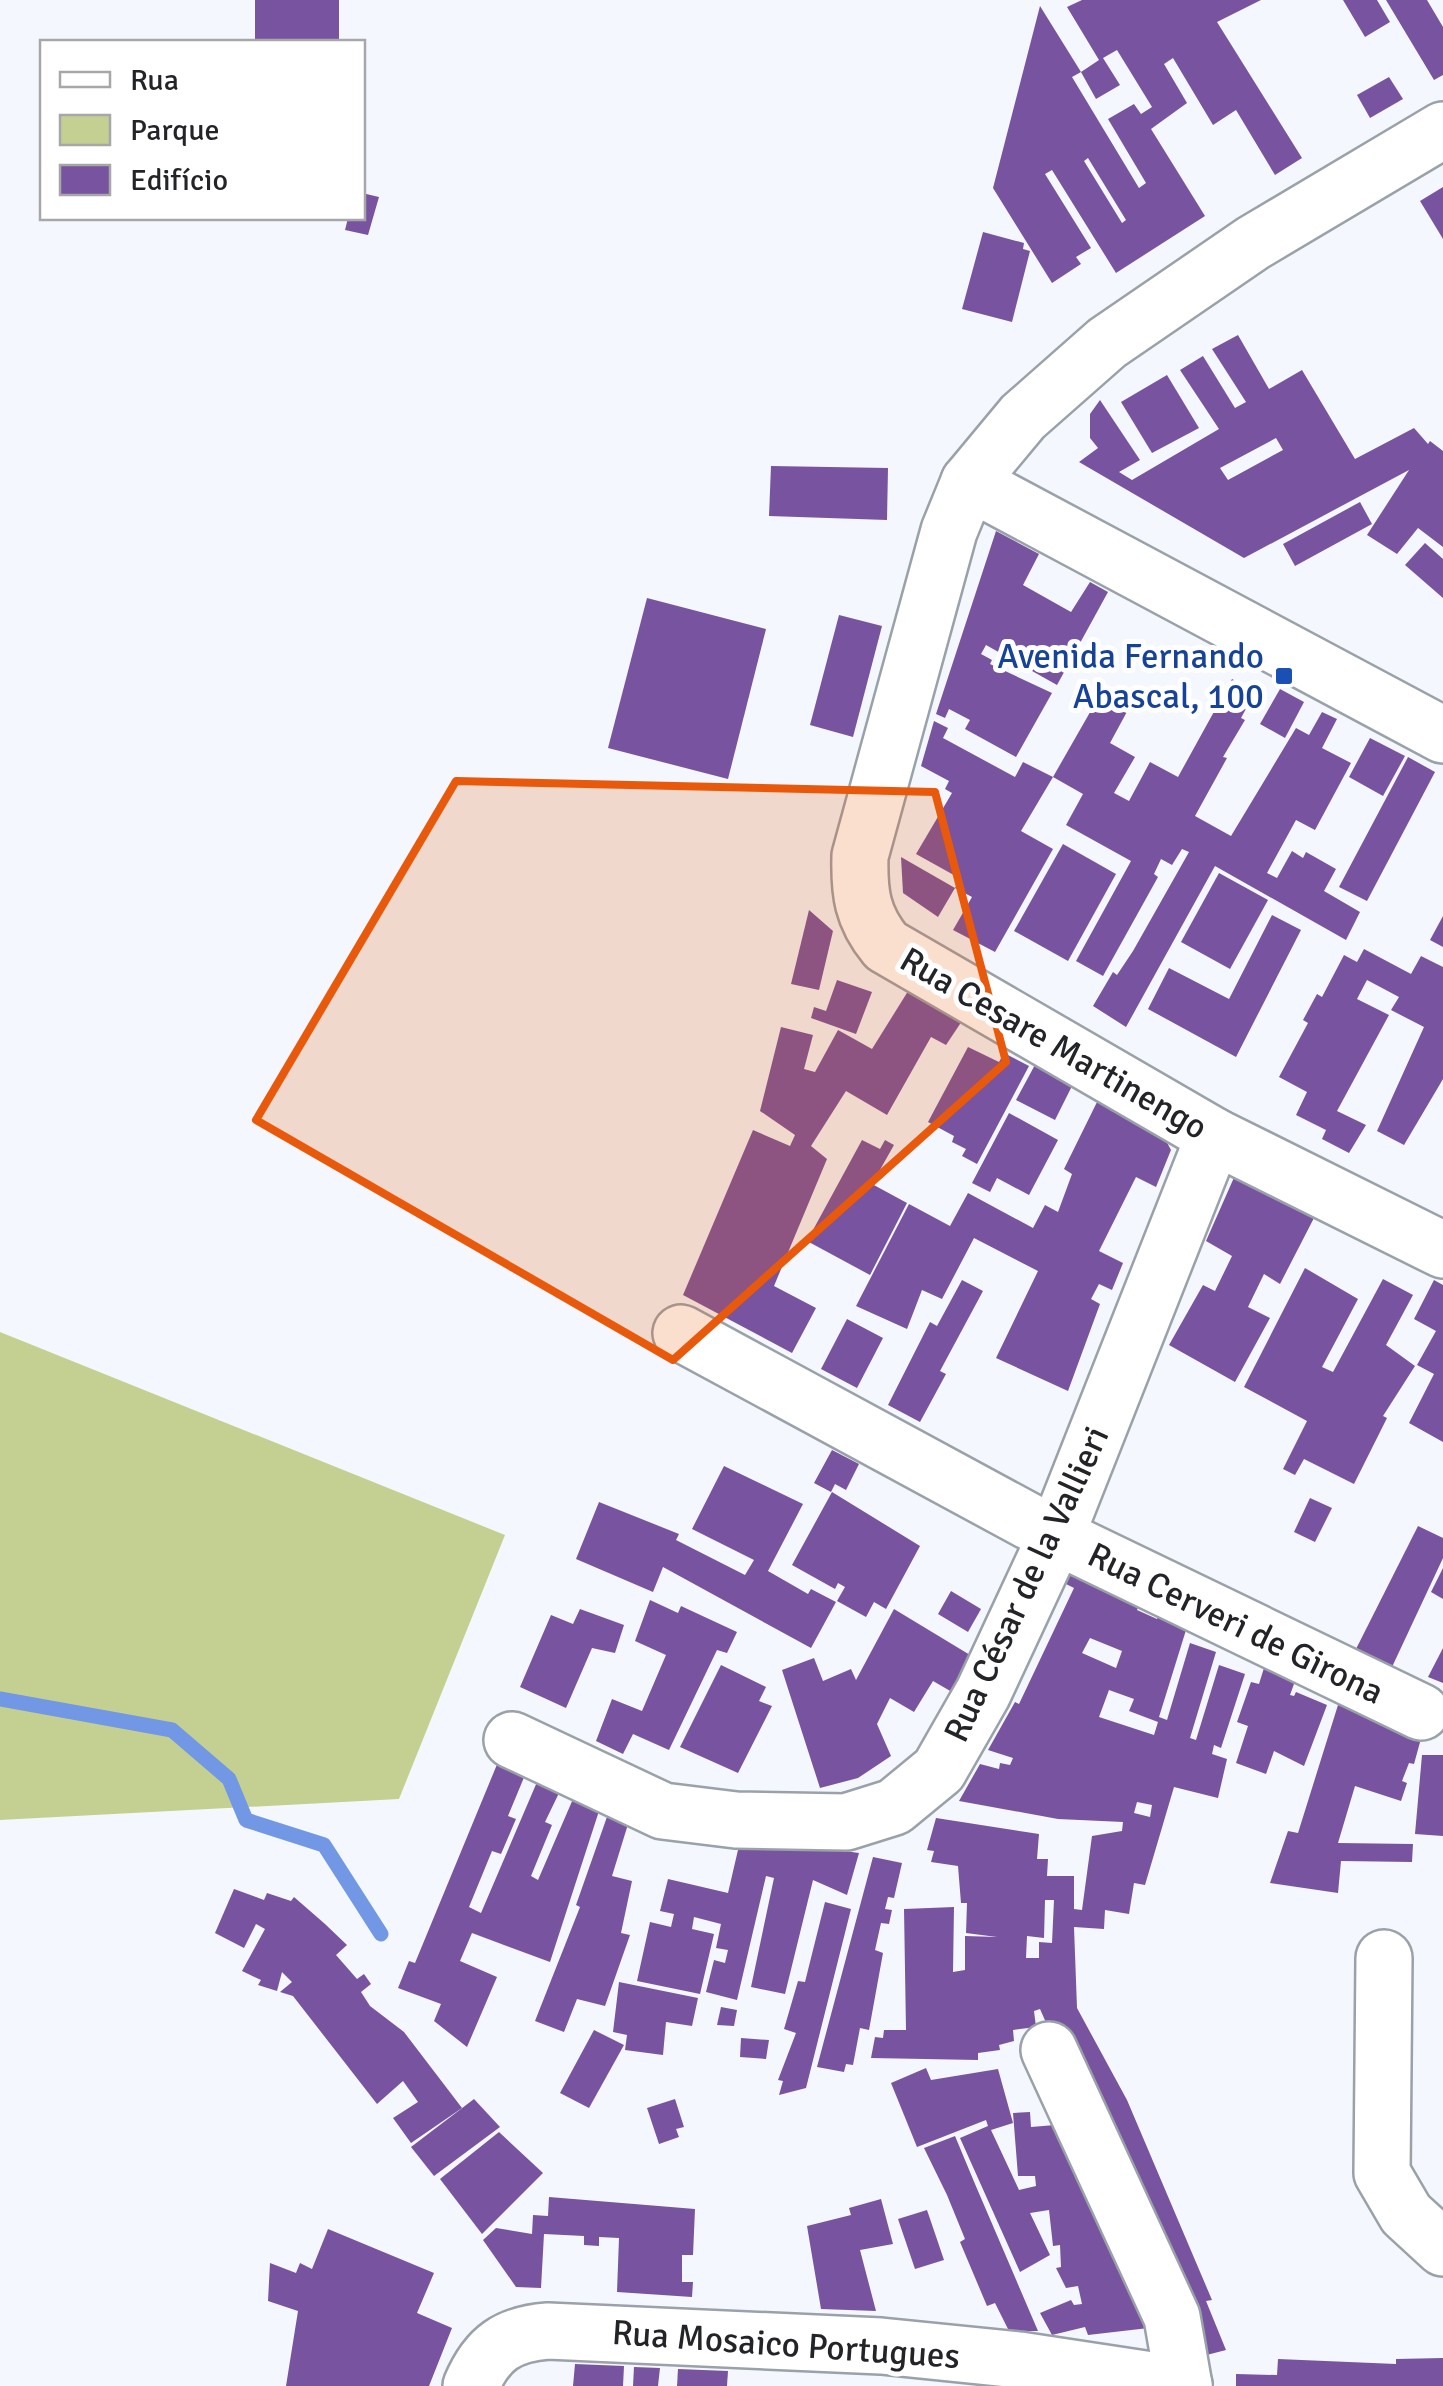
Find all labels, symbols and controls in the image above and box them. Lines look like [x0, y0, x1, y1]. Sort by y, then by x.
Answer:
legend [40, 40, 365, 220]
text: Rua [130, 62, 179, 99]
text: Parque [130, 112, 220, 149]
text: Edifício [130, 162, 228, 199]
place label: Avenida Fernando Abascal, 100 [997, 635, 1264, 718]
marker: Avenida Fernando Abascal, 100 [1273, 665, 1295, 687]
street label: Rua Cesare Martinengo [892, 938, 1215, 1149]
street label: Rua César de la Vallieri [935, 1420, 1118, 1749]
street label: Rua Cerveri de Girona [1081, 1533, 1391, 1714]
street label: Rua Mosaico Portugues [611, 2311, 961, 2378]

